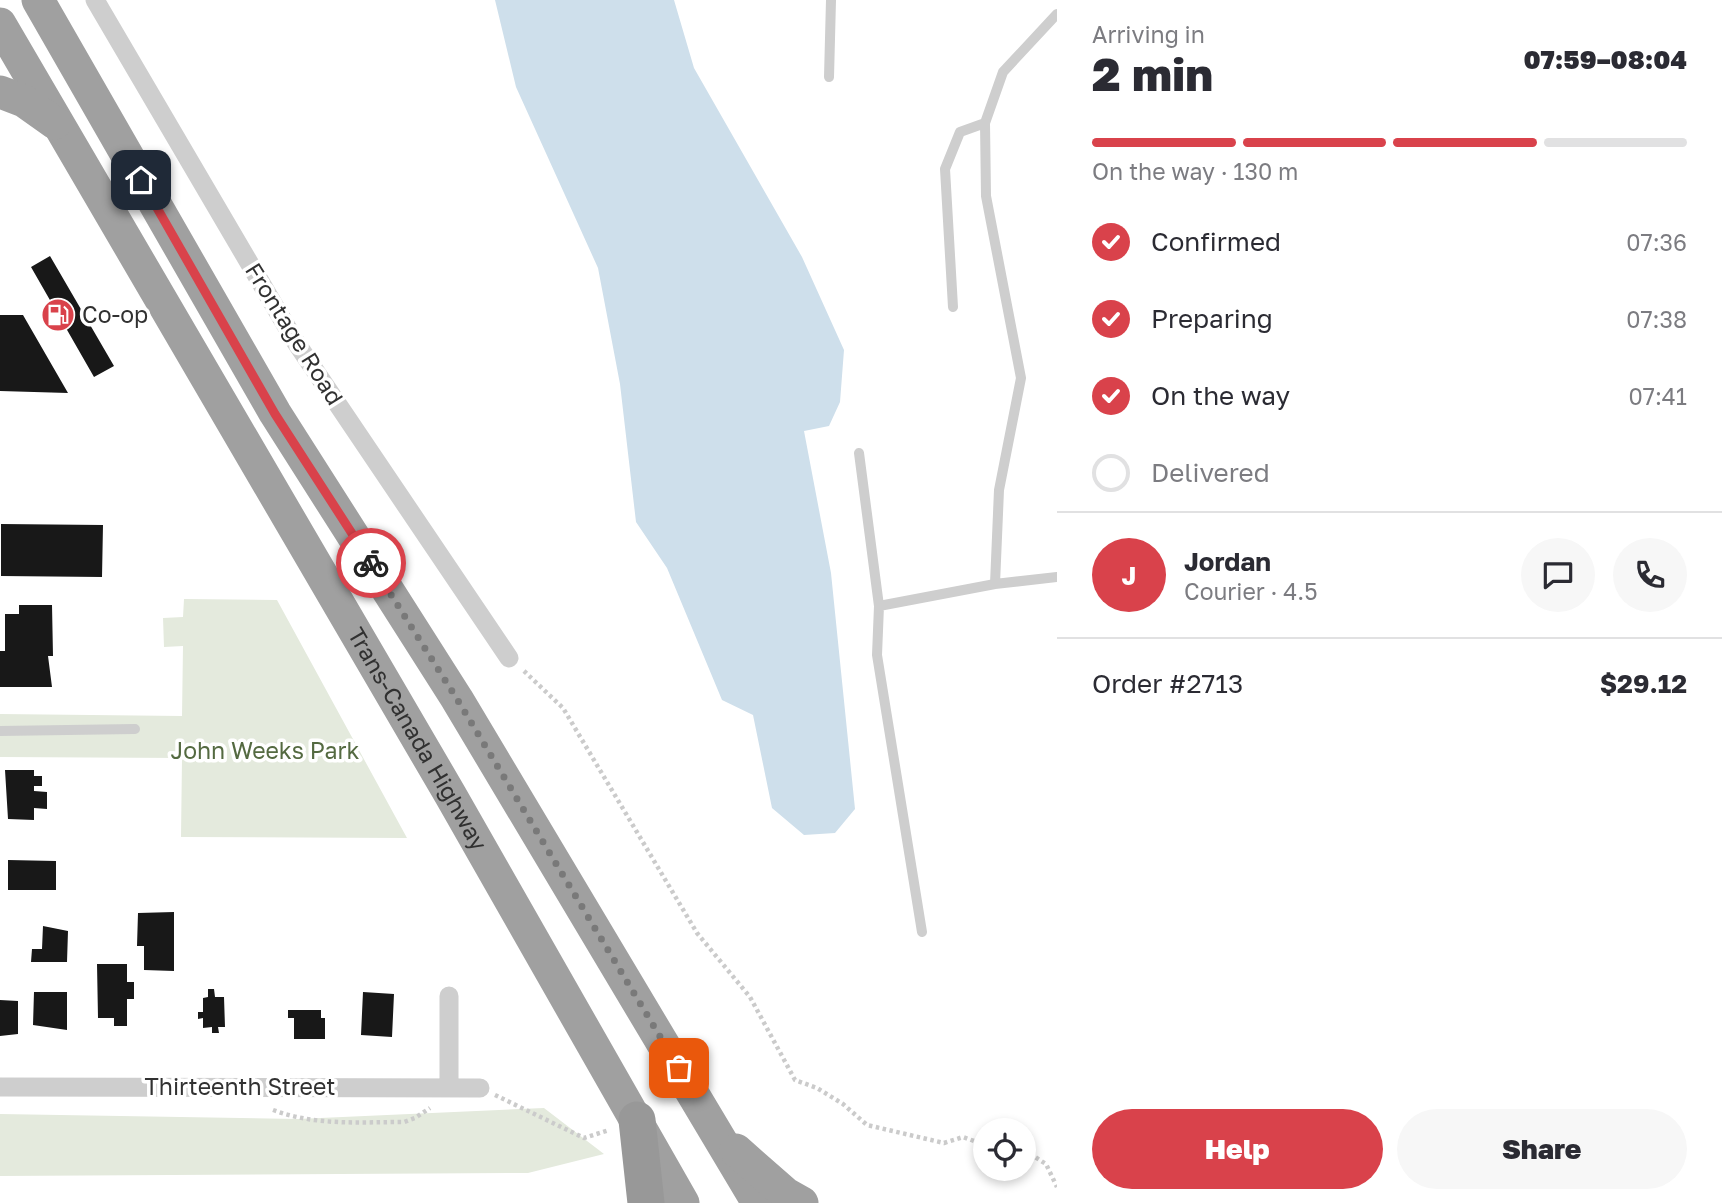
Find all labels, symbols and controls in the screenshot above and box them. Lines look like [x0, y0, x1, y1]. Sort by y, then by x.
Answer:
text: Arriving in [1092, 20, 1205, 48]
text: 07:59–08:04 [1523, 44, 1687, 75]
text: 2 min [1092, 46, 1213, 101]
pin [111, 150, 171, 210]
text: On the way · 130 m [1092, 157, 1298, 185]
icon: home [122, 161, 160, 199]
icon: check [1092, 223, 1130, 261]
text: Confirmed [1151, 226, 1281, 257]
text: 07:36 [1626, 228, 1687, 256]
street label: Frontage Road [240, 257, 350, 410]
fuel station icon: Co-op [39, 296, 77, 334]
place label: Co-op [82, 300, 148, 328]
icon: check [1092, 300, 1130, 338]
text: Preparing [1151, 303, 1273, 334]
text: 07:38 [1626, 305, 1687, 333]
icon: check [1092, 377, 1130, 415]
text: On the way [1151, 380, 1290, 411]
text: 07:41 [1628, 382, 1687, 410]
text: Delivered [1151, 457, 1270, 488]
courier [336, 528, 406, 598]
button: chat [1521, 538, 1595, 612]
button: phone [1613, 538, 1687, 612]
icon: bike [352, 544, 390, 582]
text: Jordan [1184, 546, 1271, 577]
text: J [1122, 560, 1136, 591]
text: Courier · 4.5 [1184, 577, 1317, 605]
street label: Trans-Canada Highway [343, 622, 494, 855]
text: Order #2713 [1092, 668, 1243, 699]
text: $29.12 [1600, 668, 1687, 699]
park label: John Weeks Park [170, 736, 360, 764]
pin [649, 1038, 709, 1098]
icon: bag [660, 1049, 698, 1087]
street label: Thirteenth Street [145, 1072, 335, 1100]
button: Help [1092, 1109, 1383, 1189]
button: Share [1397, 1109, 1687, 1189]
map controls [973, 1118, 1036, 1181]
button: locate [973, 1118, 1036, 1181]

